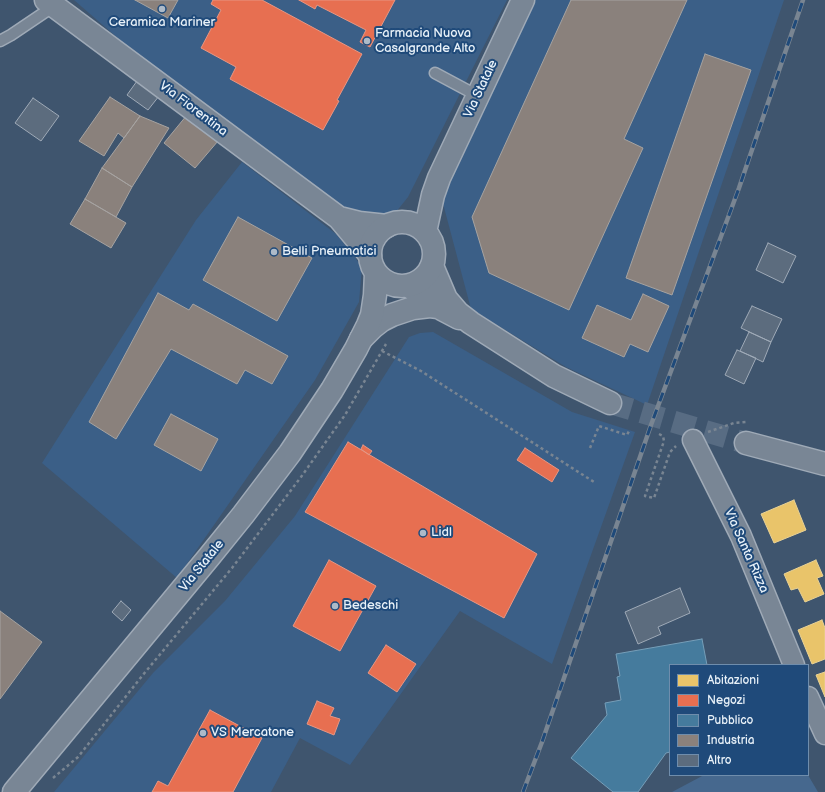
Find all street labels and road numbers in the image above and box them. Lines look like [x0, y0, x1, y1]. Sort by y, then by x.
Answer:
street label: Via Statale [461, 57, 501, 121]
street label: Via Fiorentina [156, 78, 230, 140]
street label: Via Santa Rizza [720, 506, 772, 596]
street label: Via Statale [176, 537, 228, 595]

